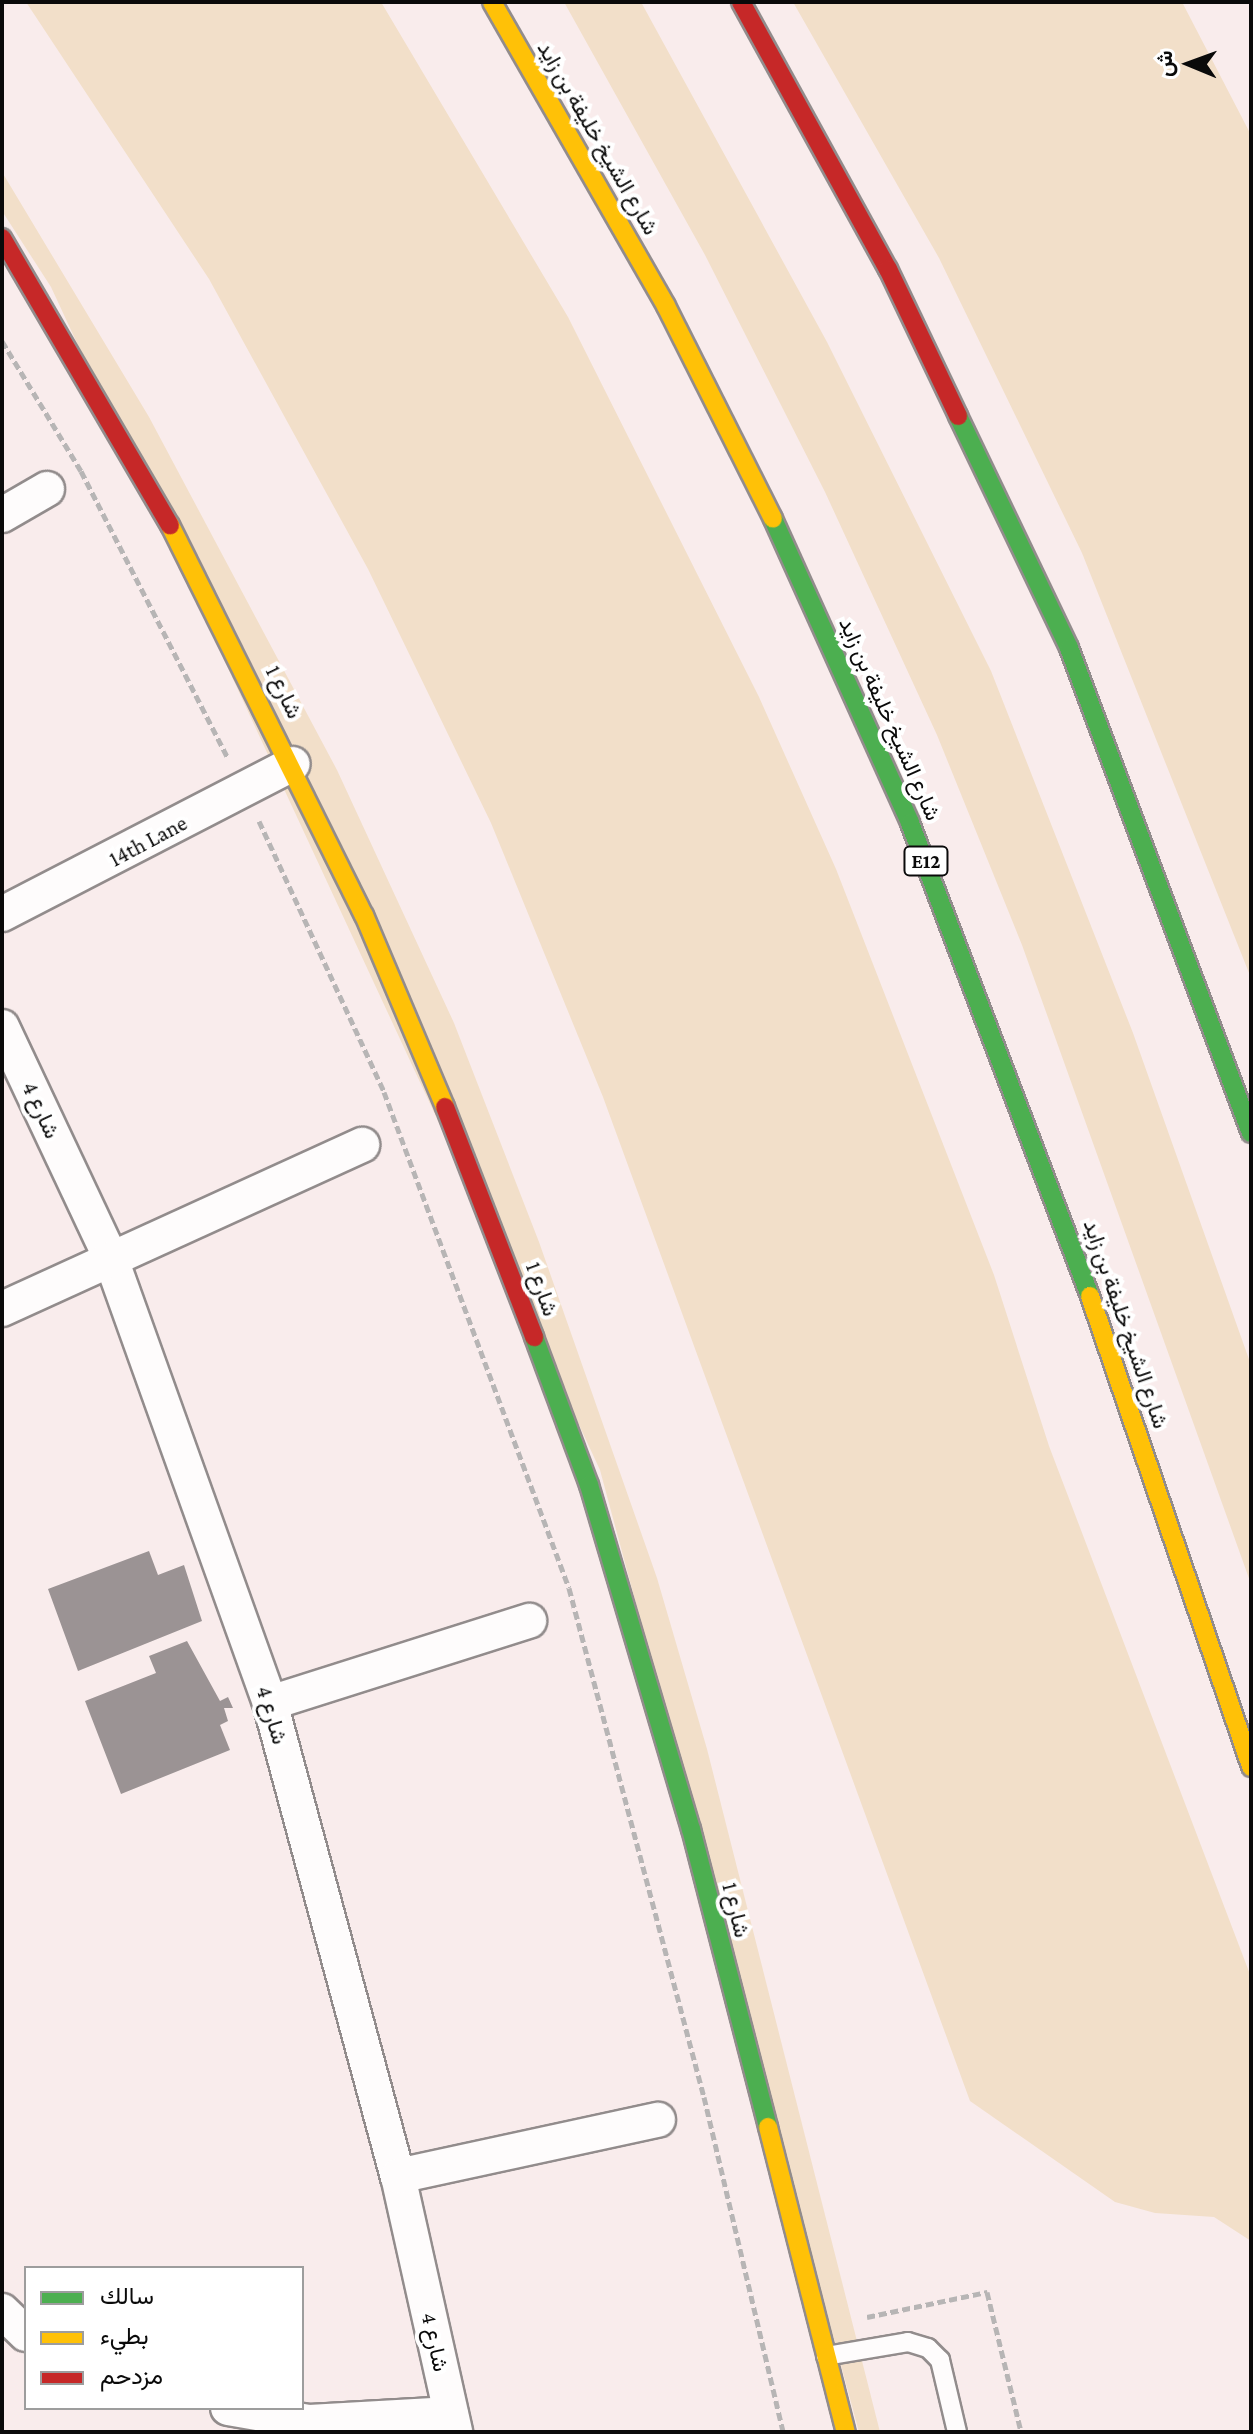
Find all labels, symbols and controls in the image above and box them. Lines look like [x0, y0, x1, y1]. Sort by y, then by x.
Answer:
north arrow [1149, 24, 1229, 104]
street label: شارع الشيخ خليفة بن زايد [532, 36, 664, 240]
text: ش [1152, 50, 1177, 77]
street label: شارع الشيخ خليفة بن زايد [833, 614, 947, 824]
street label: شارع 1 [260, 661, 308, 723]
street label: 14th Lane [105, 810, 191, 872]
road number: E12 [902, 845, 950, 877]
street label: شارع 4 [16, 1077, 66, 1143]
street label: شارع الشيخ خليفة بن زايد [1078, 1216, 1174, 1432]
street label: شارع 1 [520, 1258, 564, 1320]
street label: شارع 4 [251, 1683, 293, 1747]
street label: شارع 1 [716, 1880, 756, 1940]
legend [24, 2266, 304, 2410]
text: سالك [100, 2282, 154, 2309]
street label: شارع 4 [416, 2310, 454, 2374]
text: بطيء [100, 2322, 149, 2349]
text: مزدحم [100, 2362, 163, 2389]

